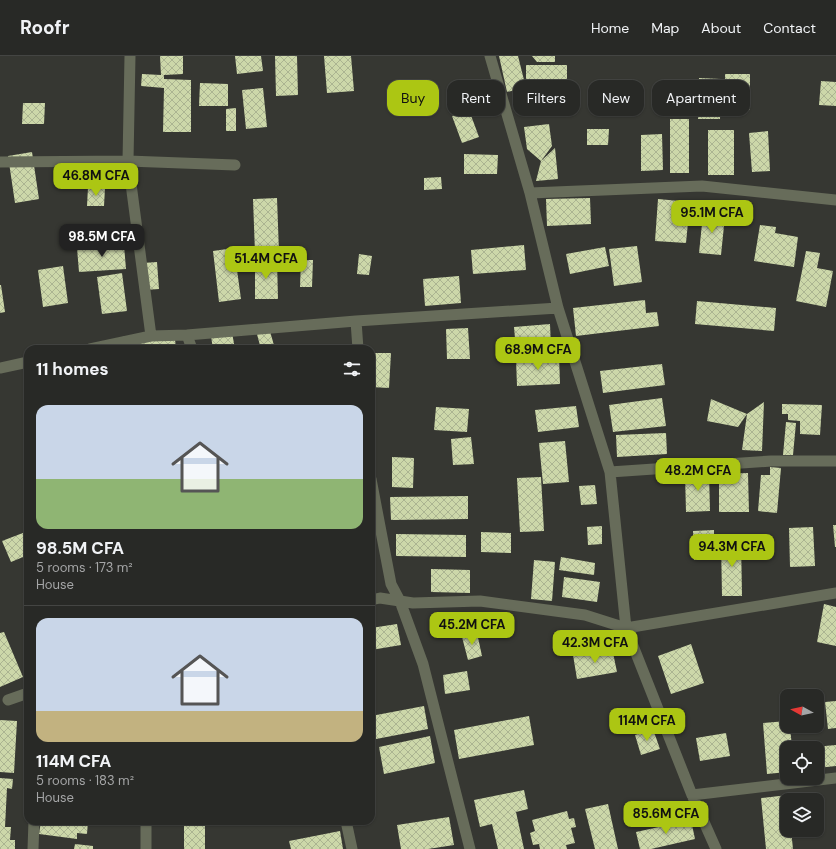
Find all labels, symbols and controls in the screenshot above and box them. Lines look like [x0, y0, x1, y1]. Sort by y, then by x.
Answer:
text: Roofr [20, 15, 69, 40]
text: Home [591, 19, 629, 37]
text: Map [651, 19, 679, 37]
text: About [701, 19, 741, 37]
text: Contact [763, 19, 816, 37]
chip: Buy [387, 80, 439, 116]
chip: Rent [447, 80, 505, 116]
chip: Filters [513, 80, 580, 116]
chip: New [588, 80, 644, 116]
chip: Apartment [652, 80, 750, 116]
pin: 46.8M CFA [50, 163, 142, 197]
text: 46.8M CFA [62, 167, 130, 184]
pin: 95.1M CFA [666, 200, 758, 234]
text: 95.1M CFA [680, 204, 744, 221]
pin: 98.5M CFA [56, 224, 148, 258]
text: 98.5M CFA [68, 228, 136, 245]
pin: 51.4M CFA [220, 246, 312, 280]
text: 51.4M CFA [234, 250, 298, 267]
pin: 68.9M CFA [492, 337, 584, 371]
text: 68.9M CFA [504, 341, 572, 358]
text: 11 homes [36, 358, 109, 380]
icon: filters [341, 358, 363, 380]
icon: home [164, 431, 236, 503]
pin: 48.2M CFA [652, 458, 744, 492]
text: 48.2M CFA [664, 462, 732, 479]
pin: 94.3M CFA [686, 534, 778, 568]
text: 98.5M CFA [36, 537, 124, 559]
text: 94.3M CFA [698, 538, 766, 555]
text: 5 rooms · 173 m² [36, 559, 133, 576]
text: House [36, 576, 74, 593]
pin: 45.2M CFA [426, 612, 518, 646]
text: 45.2M CFA [439, 616, 505, 633]
pin: 42.3M CFA [549, 630, 641, 664]
text: 42.3M CFA [562, 634, 628, 651]
icon: home [164, 644, 236, 716]
north arrow [780, 689, 824, 733]
map controls [780, 689, 824, 837]
pin: 114M CFA [606, 708, 688, 742]
text: 114M CFA [618, 712, 676, 729]
button: locate [780, 741, 824, 785]
text: 114M CFA [36, 750, 111, 772]
text: 5 rooms · 183 m² [36, 772, 134, 789]
text: House [36, 789, 74, 806]
button: layers [780, 793, 824, 837]
pin: 85.6M CFA [620, 801, 712, 835]
text: 85.6M CFA [632, 805, 700, 822]

